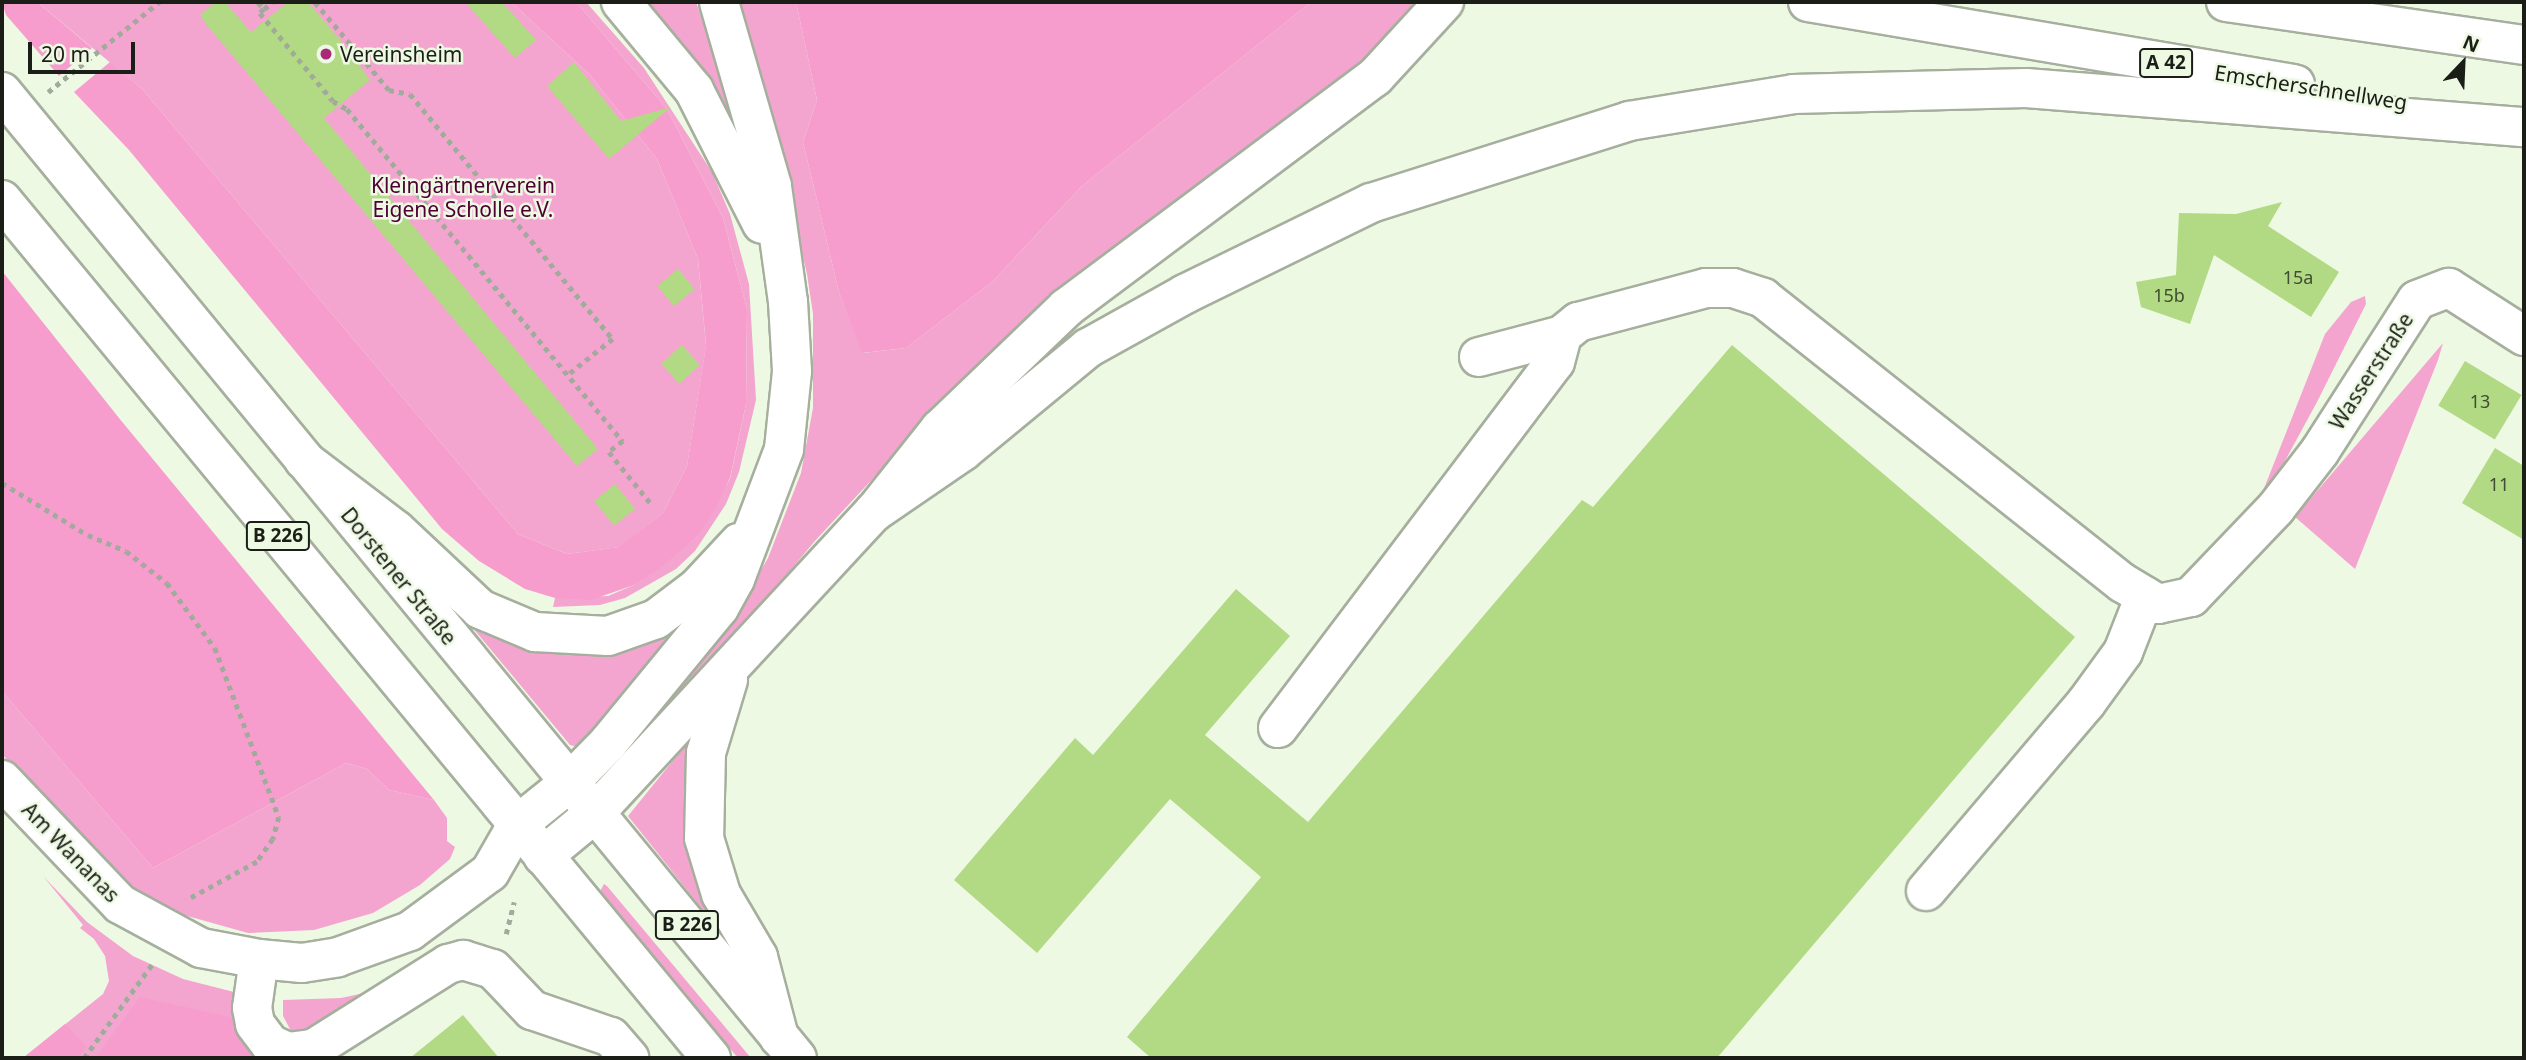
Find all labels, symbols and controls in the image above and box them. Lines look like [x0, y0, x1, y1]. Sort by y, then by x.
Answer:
scale bar [32, 28, 138, 72]
north arrow [2428, 28, 2498, 98]
text: N [2459, 29, 2483, 59]
text: 20 m [41, 40, 90, 68]
place label: Vereinsheim [340, 41, 462, 67]
marker: Vereinsheim [318, 46, 334, 62]
road number: A 42 [2138, 48, 2194, 78]
street label: Emscherschnellweg [2213, 59, 2409, 115]
park label: Kleingärtnerverein Eigene Scholle e.V. [371, 172, 555, 222]
house number: 15a [2283, 266, 2313, 288]
house number: 15b [2153, 284, 2185, 306]
street label: Wasserstraße [2324, 308, 2418, 434]
house number: 13 [2470, 390, 2490, 412]
house number: 11 [2489, 473, 2509, 495]
street label: Dorstener Straße [336, 502, 462, 650]
road number: B 226 [245, 520, 311, 552]
street label: Am Wananas [17, 797, 125, 907]
road number: B 226 [654, 909, 720, 940]

